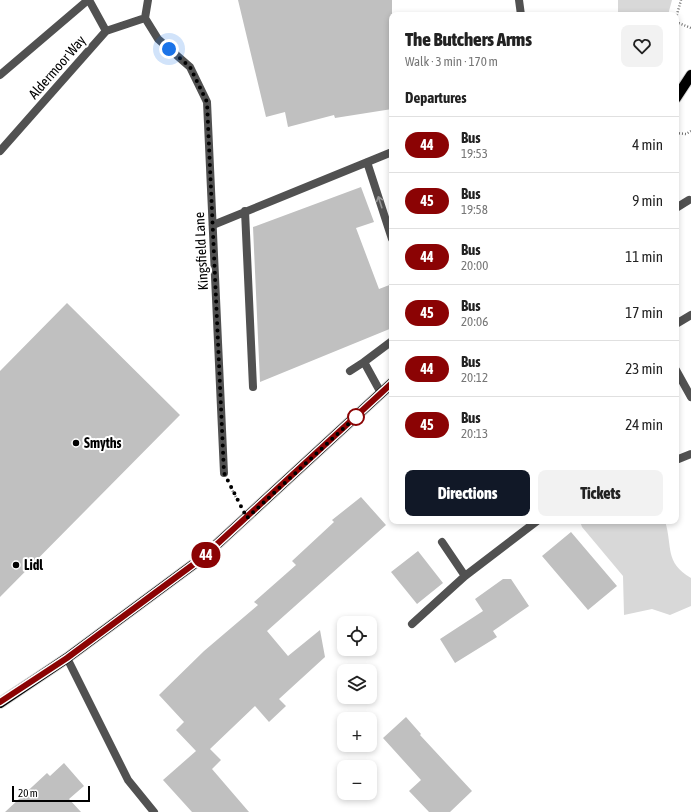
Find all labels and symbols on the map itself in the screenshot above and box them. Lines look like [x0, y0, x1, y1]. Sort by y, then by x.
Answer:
street label: Aldermoor Way [25, 32, 89, 102]
your location [159, 39, 179, 59]
one-way arrow [376, 196, 383, 209]
street label: Kingsfield Lane [191, 211, 211, 291]
unlabelled marker [347, 408, 365, 426]
place label: Smyths [84, 435, 122, 451]
marker: Smyths [71, 438, 81, 448]
line badge: 44 [188, 542, 224, 568]
place label: Lidl [24, 557, 43, 573]
marker: Lidl [11, 560, 21, 570]
scale bar [12, 784, 90, 803]

